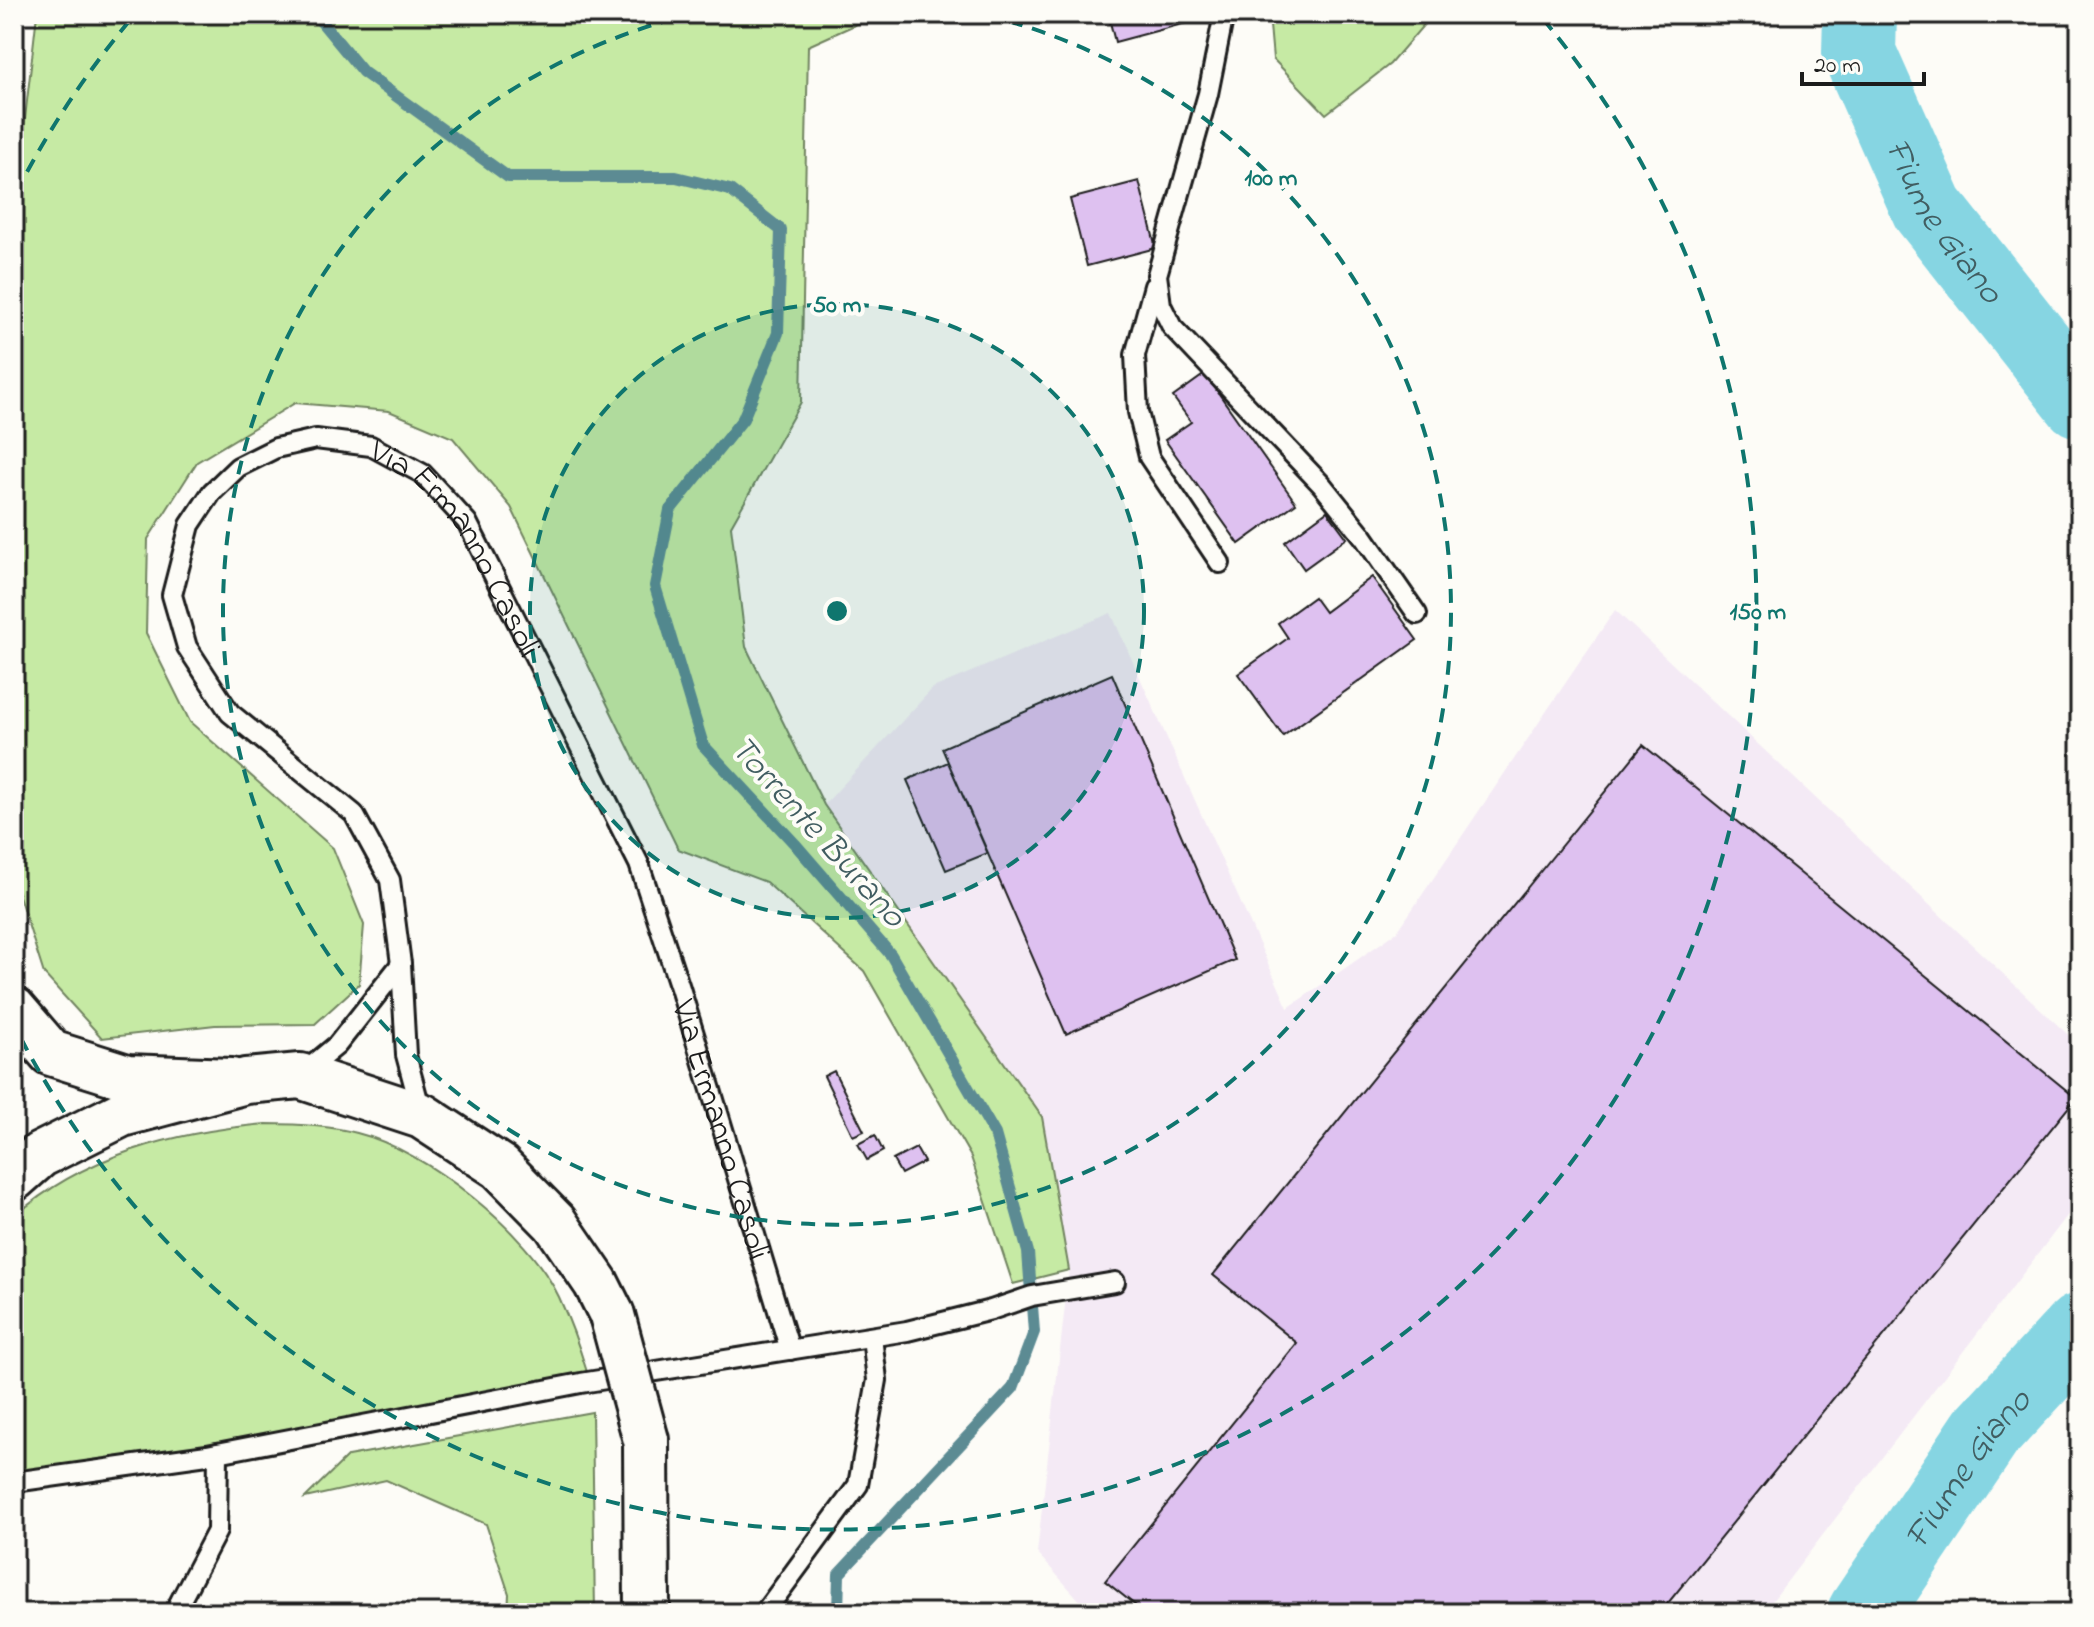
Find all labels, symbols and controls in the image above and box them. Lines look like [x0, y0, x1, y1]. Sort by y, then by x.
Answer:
scale bar [1802, 36, 1924, 86]
text: 20 m [1814, 49, 1861, 84]
water label: Fiume Giano [1869, 131, 2016, 318]
text: 100 m [1245, 162, 1298, 197]
text: 50 m [813, 289, 862, 324]
street label: Via Ermanno Casoli [359, 428, 552, 667]
text: 150 m [1730, 596, 1787, 631]
centre of rings [823, 597, 851, 625]
water label: Torrente Burano [716, 725, 919, 942]
street label: Via Ermanno Casoli [656, 993, 782, 1266]
water label: Fiume Giano [1893, 1377, 2046, 1561]

